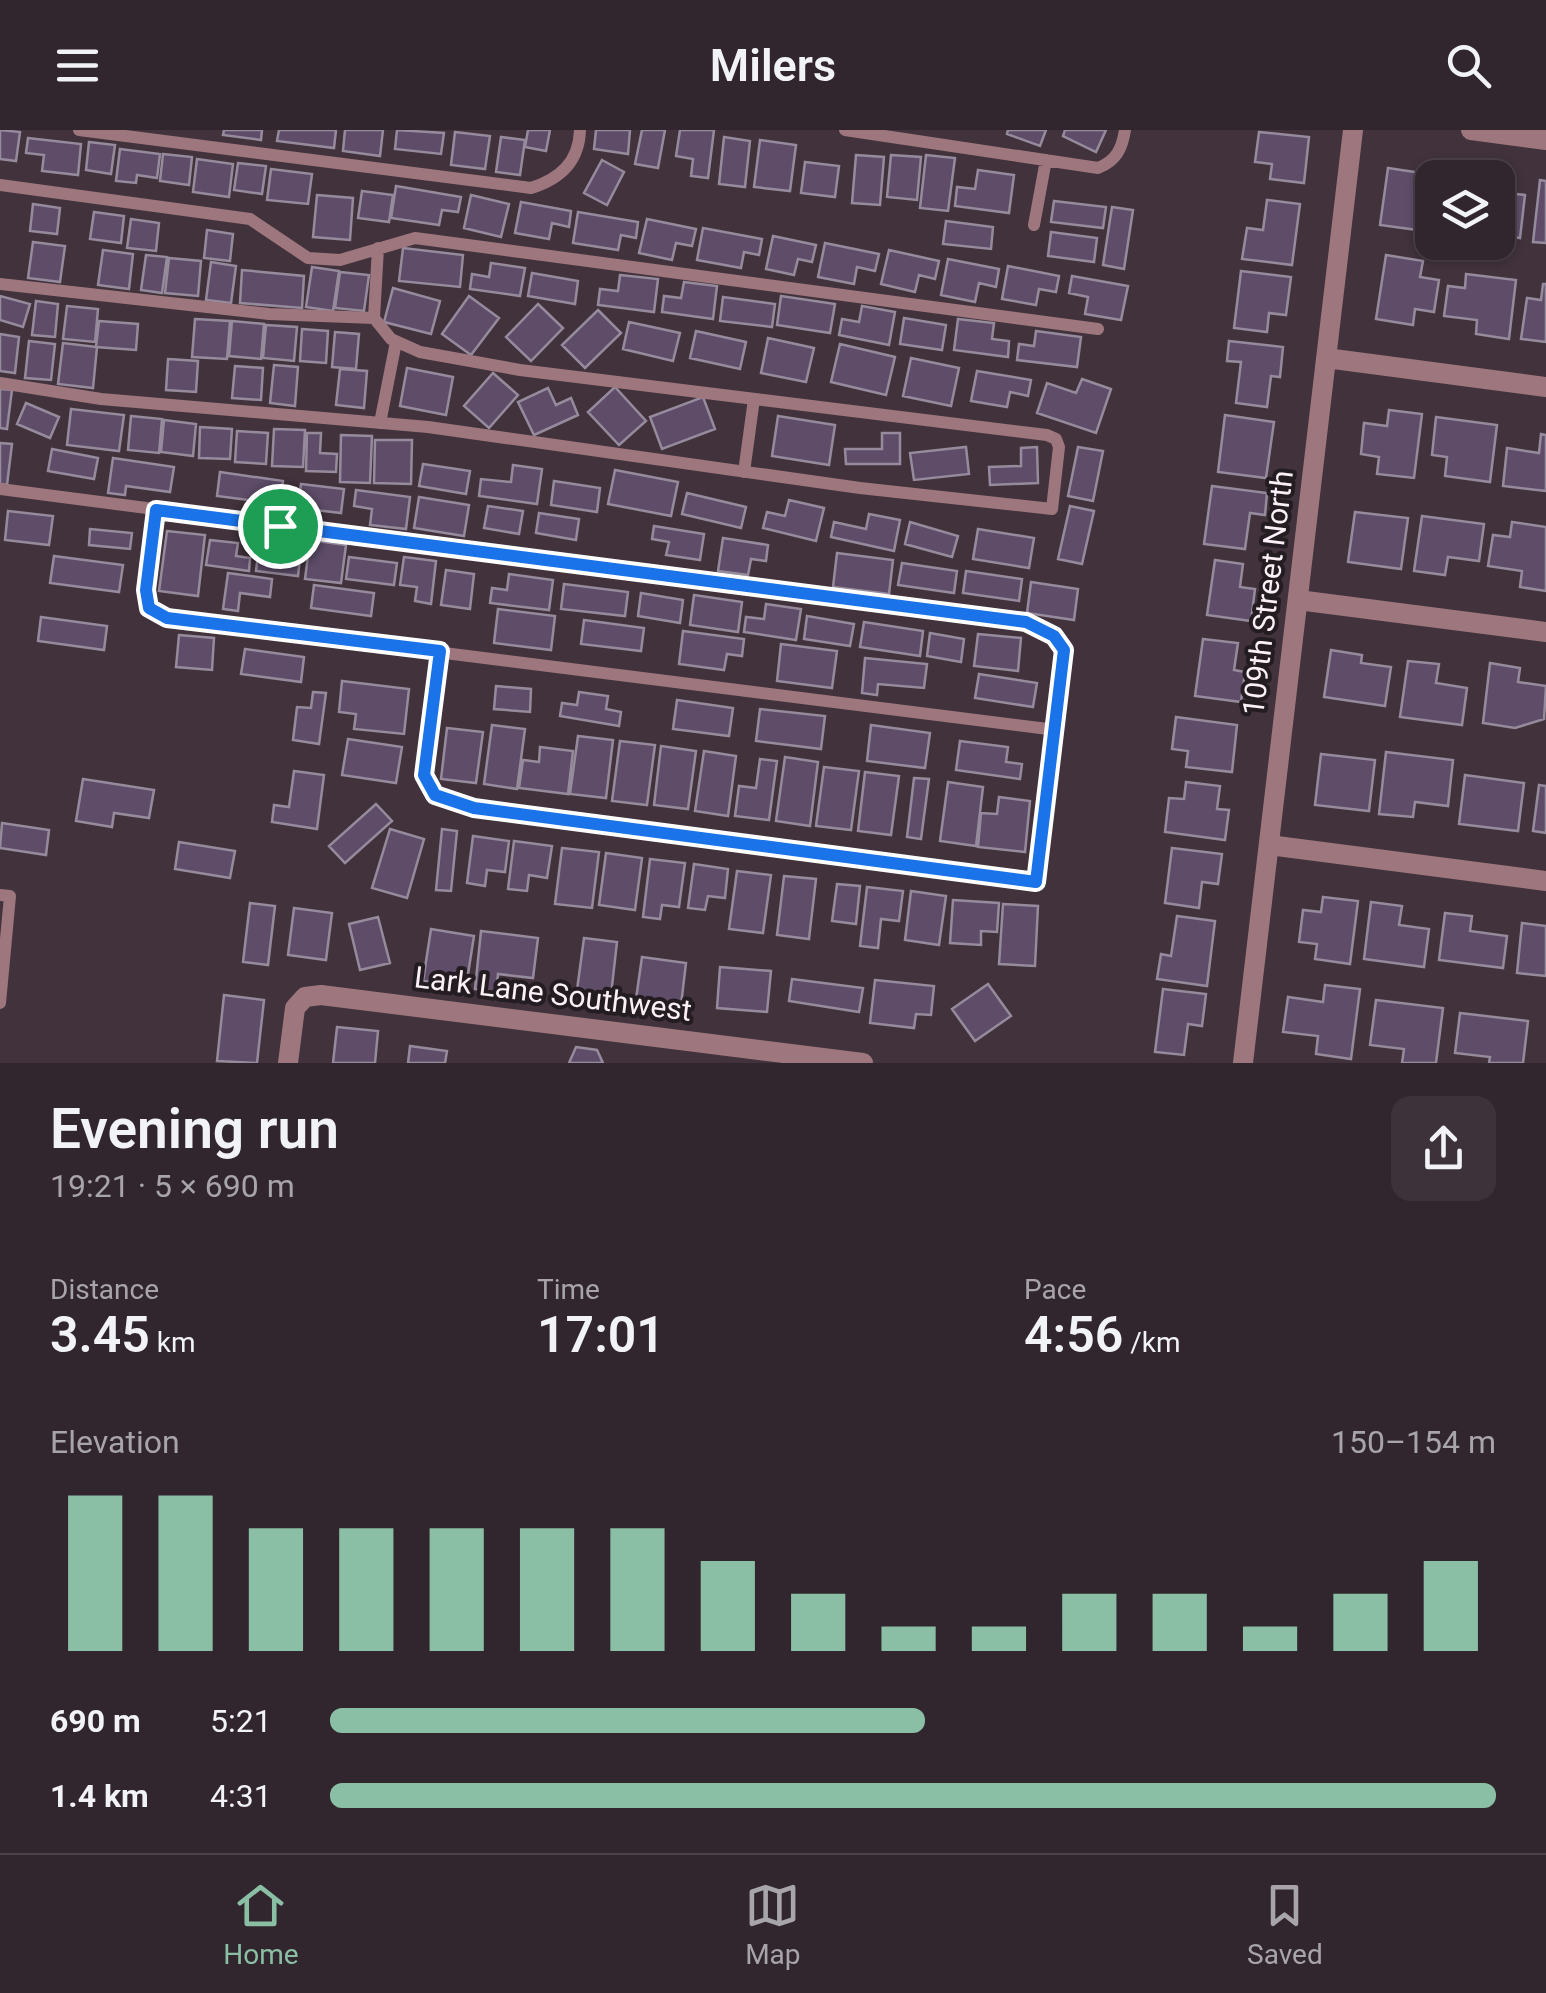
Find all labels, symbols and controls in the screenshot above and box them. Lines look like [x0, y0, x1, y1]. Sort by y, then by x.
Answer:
icon: menu [50, 38, 105, 93]
icon: search [1441, 38, 1496, 93]
text: Milers [710, 39, 836, 92]
map controls [1415, 160, 1515, 260]
button: layers [1415, 160, 1515, 260]
street label: 109th Street North [1235, 468, 1300, 718]
pin [238, 484, 323, 569]
icon: arrive [253, 499, 308, 554]
street label: Lark Lane Southwest [412, 959, 694, 1028]
button: share [1391, 1096, 1496, 1201]
text: Evening run [50, 1097, 339, 1161]
text: 19:21 · 5 × 690 m [50, 1167, 295, 1205]
text: Distance [50, 1273, 159, 1306]
text: Time [537, 1273, 600, 1306]
text: Pace [1024, 1273, 1086, 1306]
text: 3.45 [50, 1306, 150, 1364]
text: 17:01 [537, 1306, 665, 1364]
text: 4:56 [1024, 1306, 1123, 1364]
text: km [150, 1326, 196, 1359]
text: /km [1123, 1326, 1181, 1359]
text: Elevation [50, 1423, 180, 1461]
text: 150–154 m [1331, 1423, 1496, 1461]
text: 690 m [50, 1702, 141, 1740]
text: 5:21 [210, 1702, 272, 1740]
text: 1.4 km [50, 1777, 149, 1815]
text: 4:31 [210, 1777, 272, 1815]
tab: Home [223, 1878, 299, 1971]
tab: Map [745, 1878, 801, 1971]
tab: Saved [1247, 1878, 1323, 1971]

